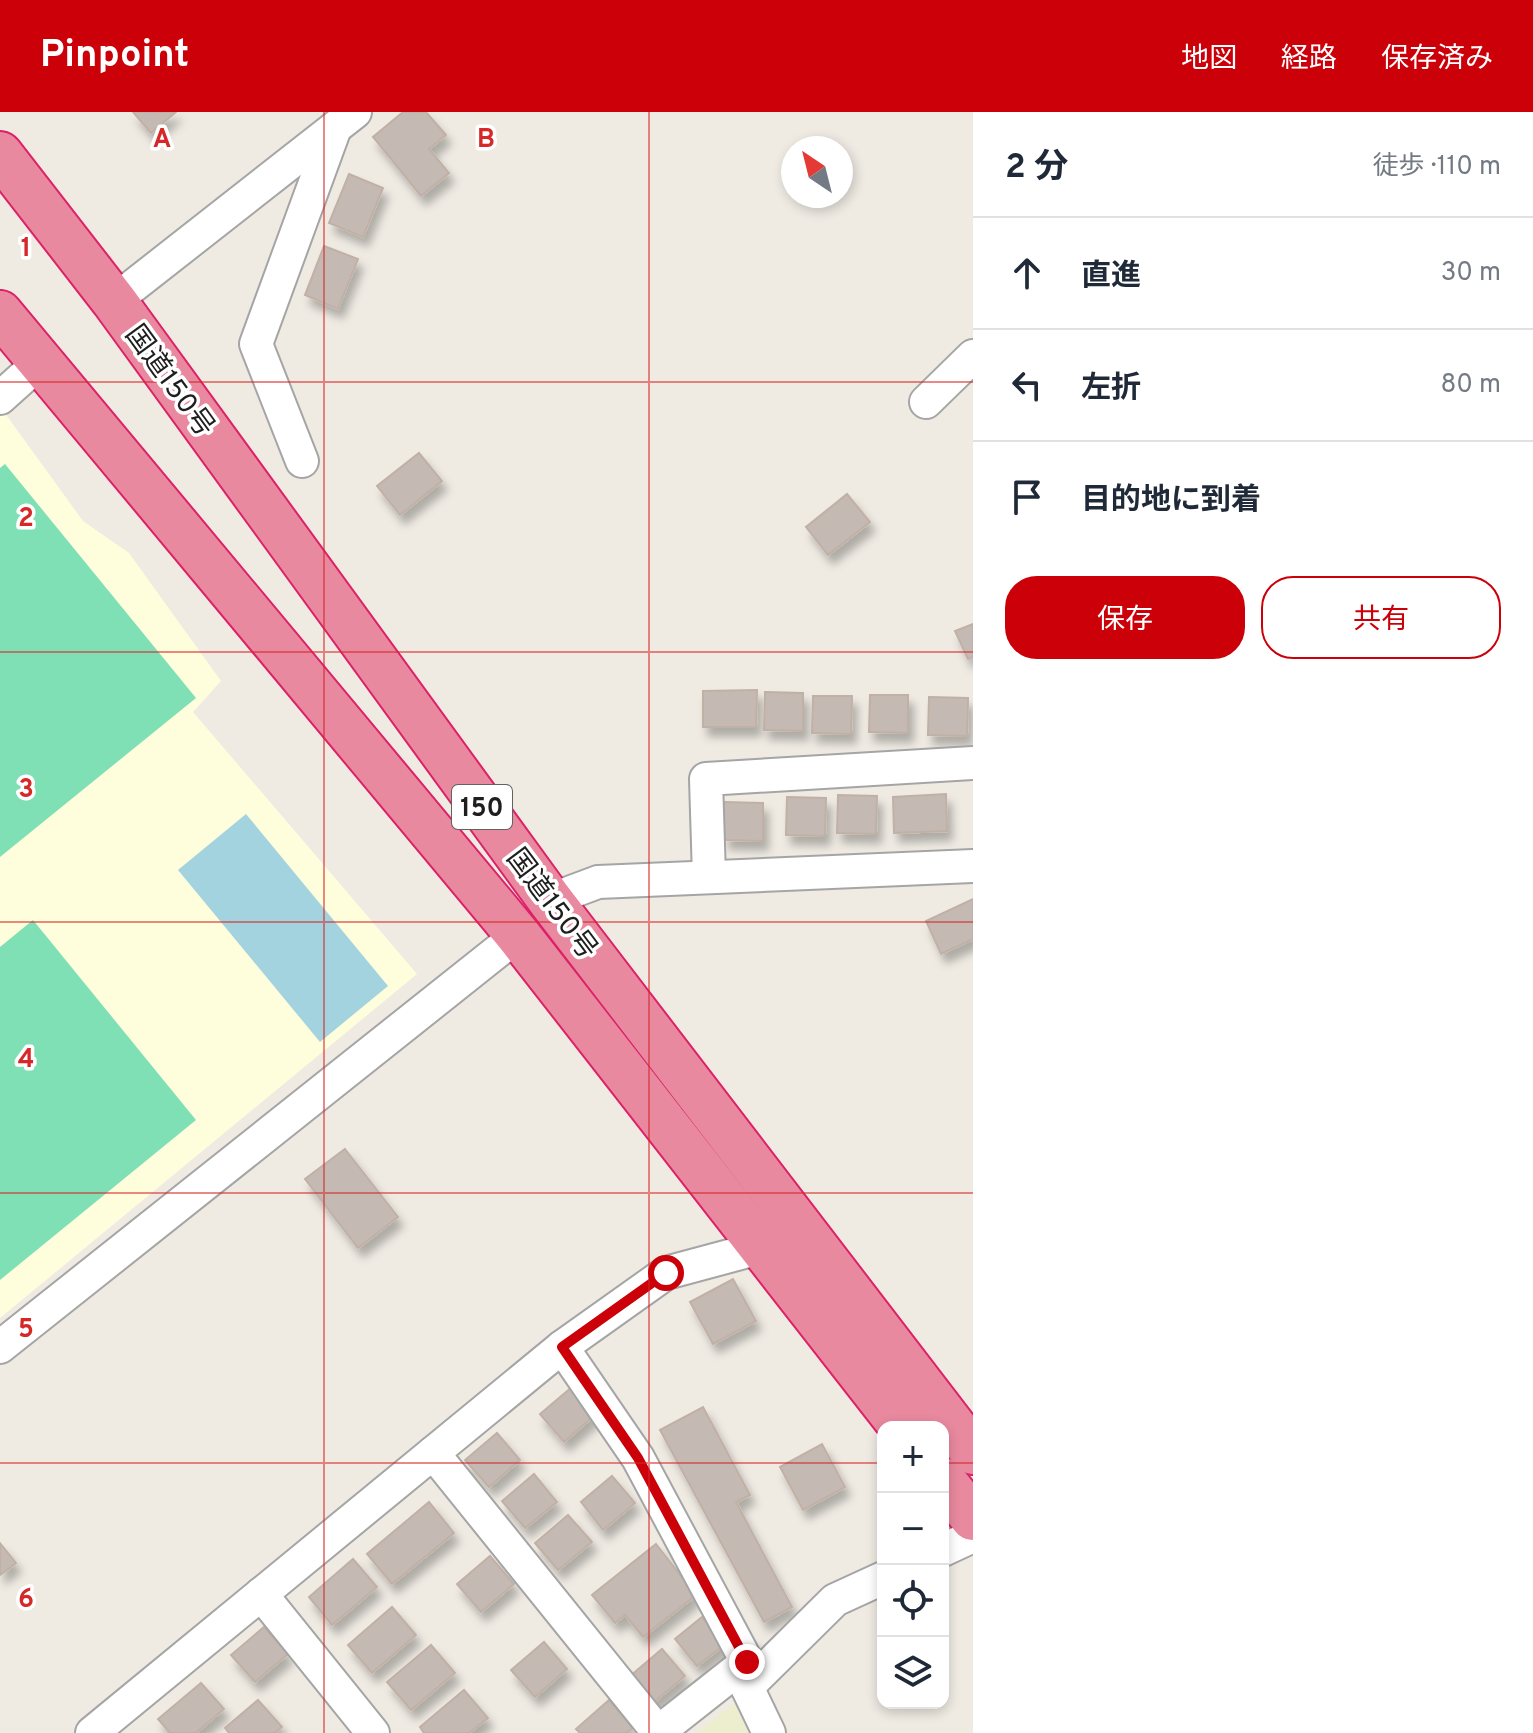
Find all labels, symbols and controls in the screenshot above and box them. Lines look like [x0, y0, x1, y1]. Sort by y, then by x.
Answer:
text: Pinpoint [40, 32, 189, 81]
text: 地図 [1181, 42, 1237, 78]
text: 経路 [1281, 42, 1337, 78]
text: 保存済み [1381, 42, 1493, 78]
text: A [153, 124, 171, 157]
text: B [477, 124, 495, 157]
north arrow [781, 136, 853, 208]
text: 2 分 [1005, 147, 1068, 190]
text: 徒歩 · 110 m [1373, 151, 1501, 184]
text: 1 [21, 233, 31, 266]
icon: ahead [1005, 251, 1049, 295]
text: 30 m [1441, 257, 1501, 290]
text: 直進 [1081, 259, 1141, 296]
street label: 国道150号 [116, 319, 221, 445]
icon: left [1005, 363, 1049, 407]
text: 80 m [1441, 369, 1501, 402]
text: 左折 [1081, 371, 1141, 408]
icon: arrive [1005, 475, 1049, 519]
text: 目的地に到着 [1081, 483, 1261, 520]
text: 2 [18, 503, 34, 536]
button: 保存 [1005, 576, 1245, 659]
button: 共有 [1261, 576, 1501, 659]
text: 3 [18, 774, 34, 807]
road number: 150 [452, 785, 512, 829]
street label: 国道150号 [497, 842, 604, 967]
text: 4 [18, 1044, 34, 1077]
route start [648, 1255, 684, 1291]
text: 5 [18, 1314, 34, 1347]
map controls [877, 1421, 949, 1709]
button: + [877, 1421, 949, 1493]
button: − [877, 1493, 949, 1565]
button: locate [877, 1565, 949, 1637]
text: 6 [18, 1584, 34, 1617]
button: layers [877, 1637, 949, 1709]
route end [729, 1644, 765, 1680]

